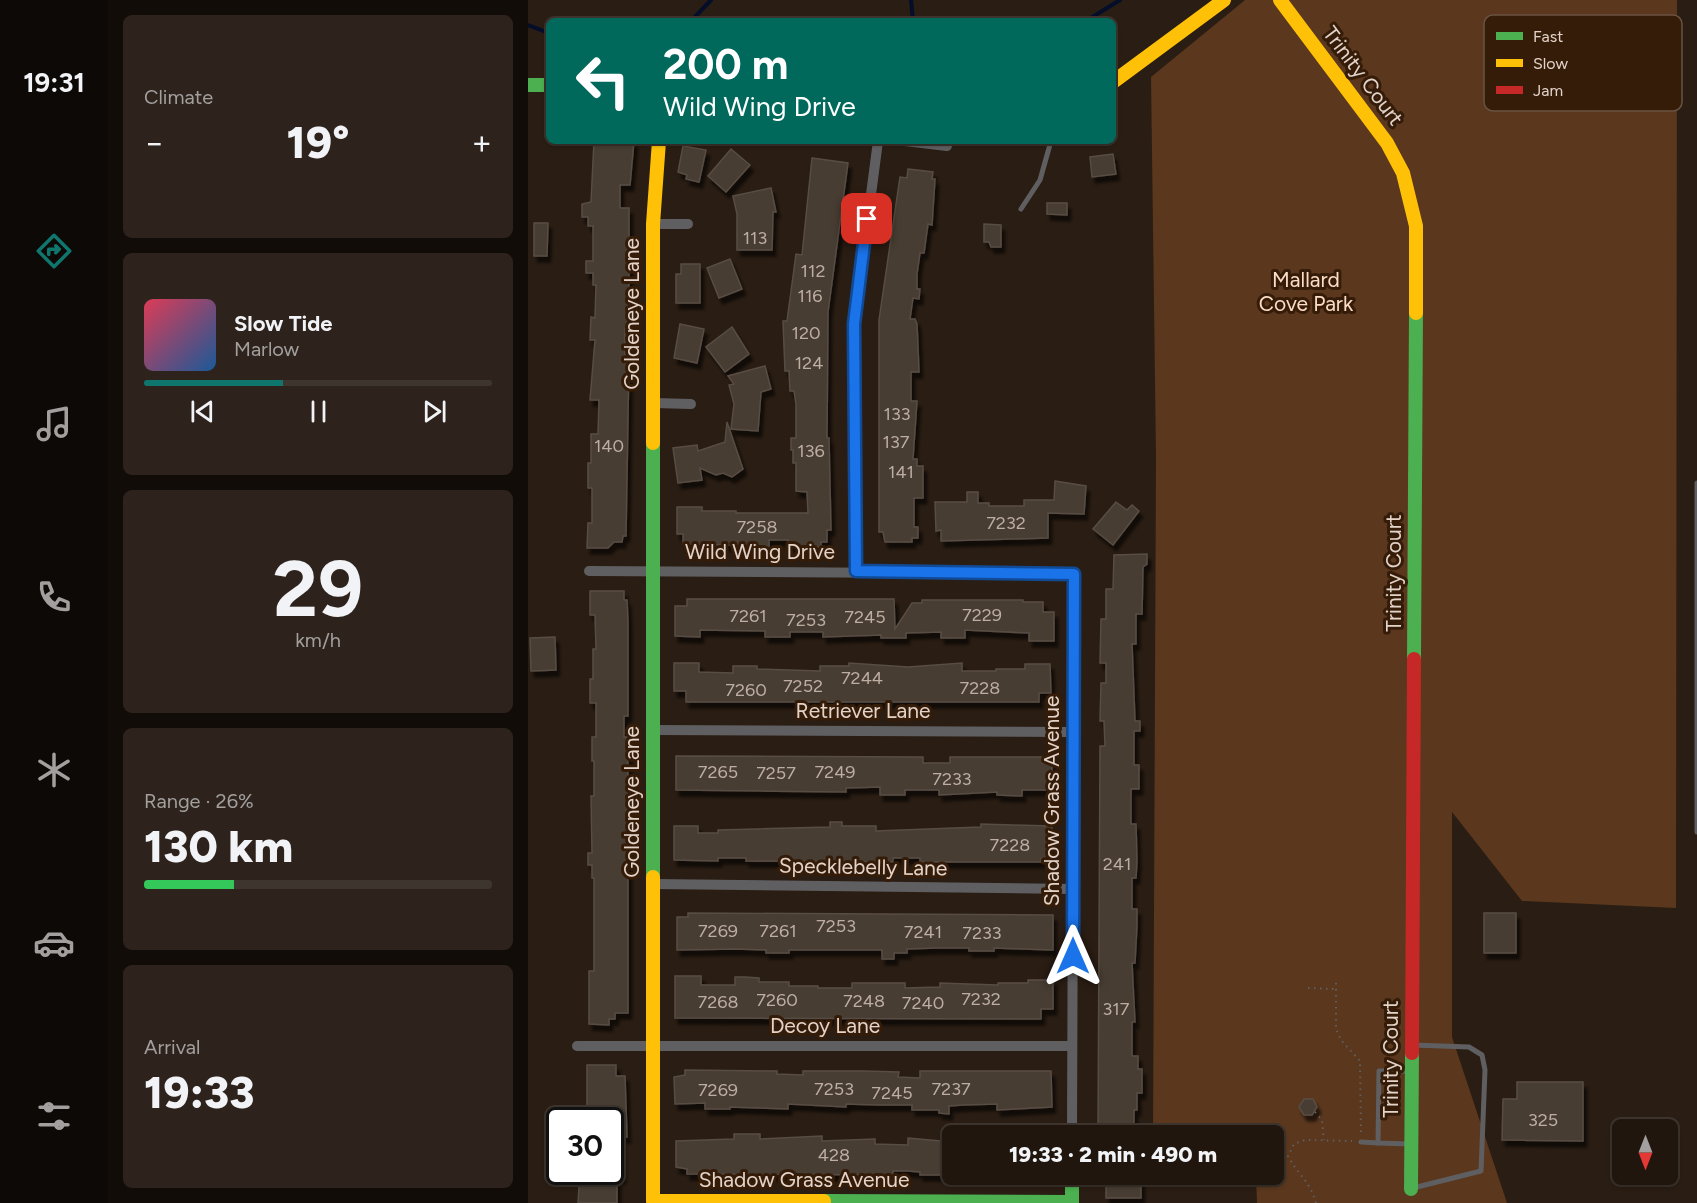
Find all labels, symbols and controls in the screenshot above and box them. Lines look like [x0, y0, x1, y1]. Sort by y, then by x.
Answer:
legend [1484, 15, 1682, 111]
street label: Trinity Court [1318, 21, 1409, 130]
text: Fast [1533, 27, 1563, 46]
text: 200 m [663, 39, 788, 90]
icon: left [564, 42, 642, 120]
text: Slow [1533, 54, 1568, 73]
text: 19:31 [23, 66, 85, 99]
text: Jam [1533, 81, 1563, 100]
text: Climate [144, 85, 213, 109]
text: Wild Wing Drive [663, 90, 856, 123]
text: 19° [287, 115, 349, 169]
text: − [144, 123, 165, 162]
text: + [471, 123, 492, 162]
pin [841, 193, 892, 244]
icon: arrive [850, 202, 883, 235]
house number: 113 [743, 227, 767, 249]
icon: directions [33, 230, 75, 272]
street label: Goldeneye Lane [619, 238, 644, 390]
house number: 112 [801, 260, 825, 282]
park label: Mallard Cove Park [1259, 267, 1354, 316]
house number: 116 [797, 285, 823, 307]
text: Slow Tide [234, 310, 333, 337]
house number: 120 [791, 322, 821, 344]
text: Marlow [234, 337, 299, 361]
house number: 124 [795, 352, 823, 374]
icon: previous [186, 395, 219, 428]
icon: pause [302, 395, 335, 428]
icon: next [418, 395, 451, 428]
icon: music [33, 403, 75, 445]
house number: 133 [883, 403, 911, 425]
house number: 137 [883, 431, 910, 453]
house number: 140 [594, 435, 624, 457]
house number: 136 [797, 440, 825, 462]
house number: 141 [888, 461, 914, 483]
house number: 7232 [986, 512, 1026, 534]
street label: Trinity Court [1381, 514, 1406, 632]
house number: 7258 [736, 516, 778, 538]
street label: Wild Wing Drive [685, 539, 835, 564]
text: 29 [273, 542, 363, 636]
icon: phone [33, 576, 75, 618]
house number: 7229 [962, 604, 1002, 626]
house number: 7261 [729, 605, 767, 627]
house number: 7245 [844, 606, 886, 628]
house number: 7253 [786, 609, 826, 631]
text: km/h [295, 628, 341, 652]
house number: 7244 [841, 667, 883, 689]
house number: 7252 [783, 675, 823, 697]
house number: 7228 [960, 677, 1000, 699]
house number: 7260 [725, 679, 767, 701]
street label: Shadow Grass Avenue [1039, 696, 1064, 906]
street label: Retriever Lane [796, 698, 930, 723]
street label: Goldeneye Lane [619, 726, 644, 878]
icon: climate [33, 749, 75, 791]
house number: 7265 [698, 761, 738, 783]
house number: 7249 [814, 761, 856, 783]
house number: 7257 [756, 762, 796, 784]
house number: 7233 [932, 768, 972, 790]
text: Range · 26% [144, 789, 254, 813]
text: 130 km [144, 819, 293, 873]
house number: 7228 [990, 834, 1030, 856]
street label: Specklebelly Lane [779, 853, 947, 880]
house number: 241 [1103, 853, 1131, 875]
house number: 7253 [816, 915, 856, 937]
house number: 7269 [698, 920, 738, 942]
house number: 7261 [759, 920, 797, 942]
house number: 7241 [904, 921, 942, 943]
icon: car [33, 922, 75, 964]
house number: 7233 [962, 922, 1002, 944]
position arrow [1041, 924, 1105, 988]
house number: 7232 [961, 988, 1001, 1010]
house number: 7260 [756, 989, 798, 1011]
house number: 7248 [843, 990, 885, 1012]
house number: 7268 [698, 991, 738, 1013]
house number: 7240 [902, 992, 944, 1014]
house number: 317 [1103, 998, 1130, 1020]
street label: Trinity Court [1378, 1000, 1403, 1118]
street label: Decoy Lane [770, 1013, 880, 1038]
text: Arrival [144, 1035, 200, 1059]
text: 19:33 [144, 1065, 255, 1119]
house number: 7253 [814, 1078, 854, 1100]
house number: 7237 [931, 1078, 971, 1100]
house number: 7269 [698, 1079, 738, 1101]
house number: 7245 [871, 1082, 913, 1104]
icon: filters [33, 1095, 75, 1137]
speed limit sign: 30 [546, 1107, 624, 1185]
house number: 325 [1528, 1109, 1558, 1131]
north arrow [1612, 1119, 1678, 1185]
map controls [1612, 1119, 1678, 1185]
text: 19:33 · 2 min · 490 m [1009, 1141, 1217, 1168]
house number: 428 [818, 1144, 850, 1166]
street label: Shadow Grass Avenue [699, 1167, 909, 1192]

